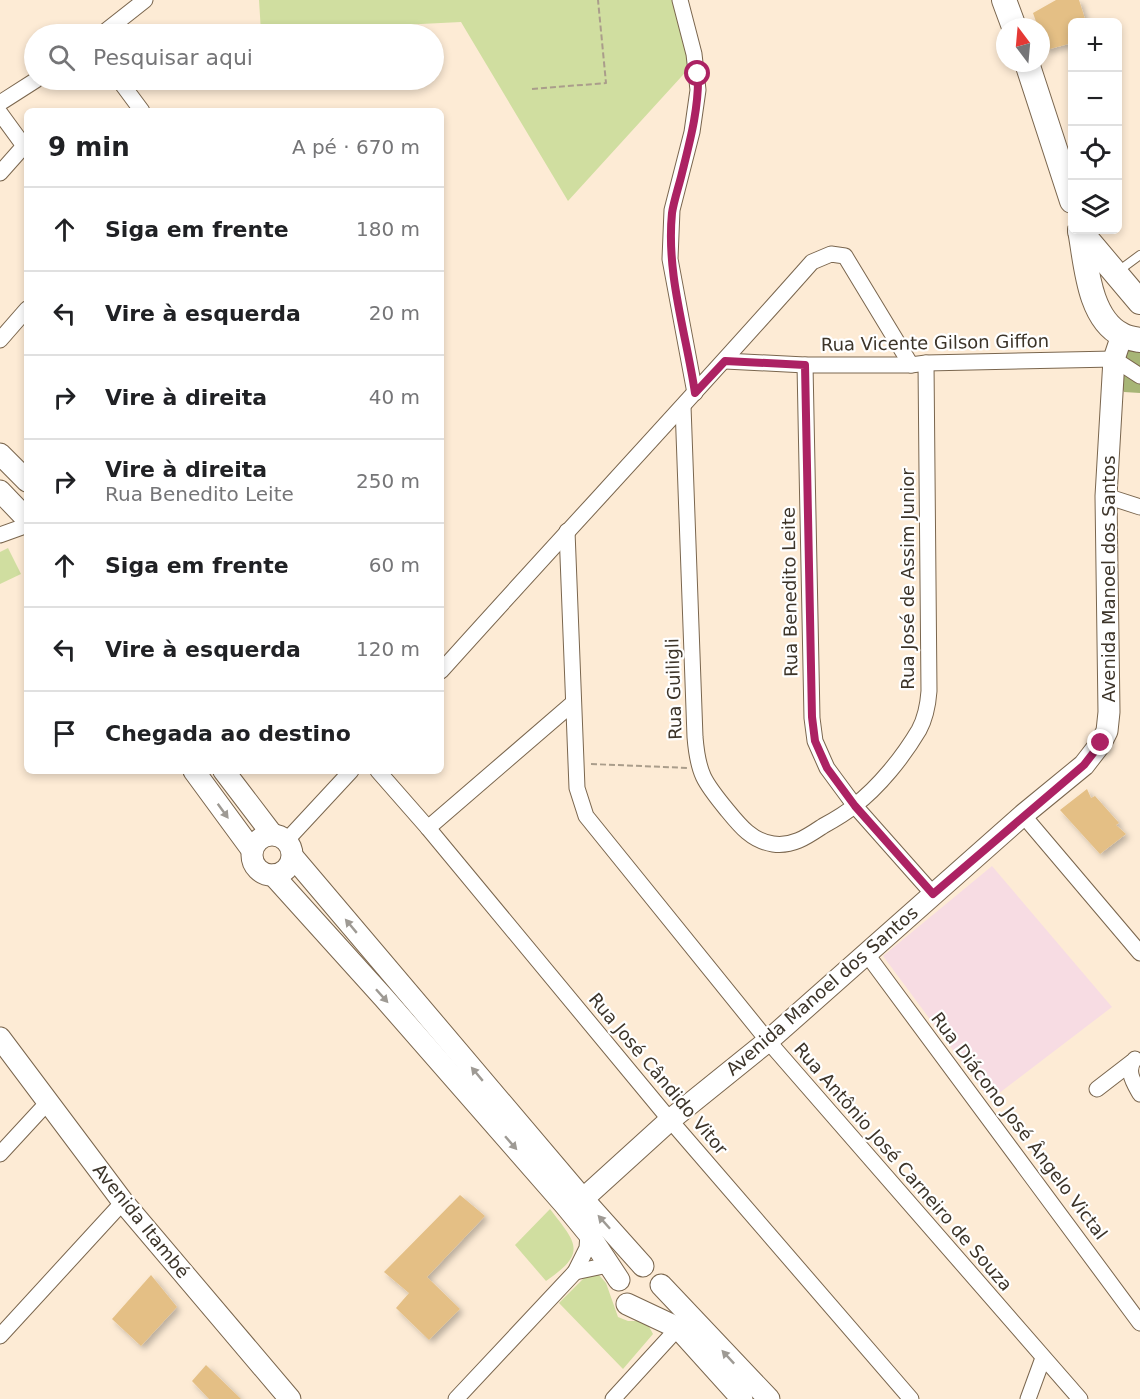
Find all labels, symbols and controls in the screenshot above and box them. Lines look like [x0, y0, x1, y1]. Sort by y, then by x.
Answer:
north arrow [996, 18, 1050, 72]
map controls [1068, 18, 1122, 234]
button: + [1068, 18, 1122, 72]
search box [24, 24, 444, 90]
icon: search [45, 41, 78, 74]
text: Pesquisar aqui [93, 45, 253, 70]
route start [684, 60, 710, 86]
button: − [1068, 72, 1122, 126]
button: locate [1068, 126, 1122, 180]
text: 9 min [48, 132, 130, 162]
text: A pé · 670 m [292, 135, 420, 159]
button: layers [1068, 180, 1122, 234]
icon: ahead [48, 213, 81, 246]
text: Siga em frente [105, 217, 289, 242]
text: 180 m [356, 217, 420, 241]
icon: left [48, 297, 81, 330]
text: Vire à esquerda [105, 301, 301, 326]
text: 20 m [369, 301, 420, 325]
street label: Rua Vicente Gilson Giffon [821, 330, 1049, 355]
icon: right [48, 381, 81, 414]
text: Vire à direita [105, 385, 267, 410]
text: 40 m [369, 385, 420, 409]
street label: Avenida Manoel dos Santos [1098, 455, 1119, 703]
text: Vire à direita [105, 457, 267, 482]
icon: right [48, 465, 81, 498]
street label: Rua José de Assim Junior [897, 468, 918, 690]
text: 250 m [356, 469, 420, 493]
text: Rua Benedito Leite [105, 482, 294, 506]
street label: Rua Benedito Leite [778, 507, 801, 677]
icon: ahead [48, 549, 81, 582]
text: Siga em frente [105, 553, 289, 578]
text: 60 m [369, 553, 420, 577]
icon: left [48, 633, 81, 666]
text: Vire à esquerda [105, 637, 301, 662]
text: 120 m [356, 637, 420, 661]
street label: Rua Guiligli [661, 638, 686, 740]
icon: arrive [48, 717, 81, 750]
text: Chegada ao destino [105, 721, 351, 746]
route end [1087, 729, 1113, 755]
one-way arrow [217, 802, 229, 818]
street label: Avenida Manoel dos Santos [722, 902, 922, 1080]
one-way arrow [344, 918, 357, 934]
one-way arrow [375, 988, 388, 1003]
street label: Rua José Cândido Vitor [585, 989, 732, 1159]
street label: Rua Diácono José Ângelo Victal [927, 1008, 1112, 1243]
street label: Rua Antônio José Carneiro de Souza [790, 1038, 1017, 1295]
one-way arrow [471, 1067, 484, 1082]
one-way arrow [504, 1135, 517, 1150]
street label: Avenida Itambé [89, 1159, 194, 1282]
one-way arrow [597, 1215, 611, 1230]
one-way arrow [722, 1350, 736, 1364]

